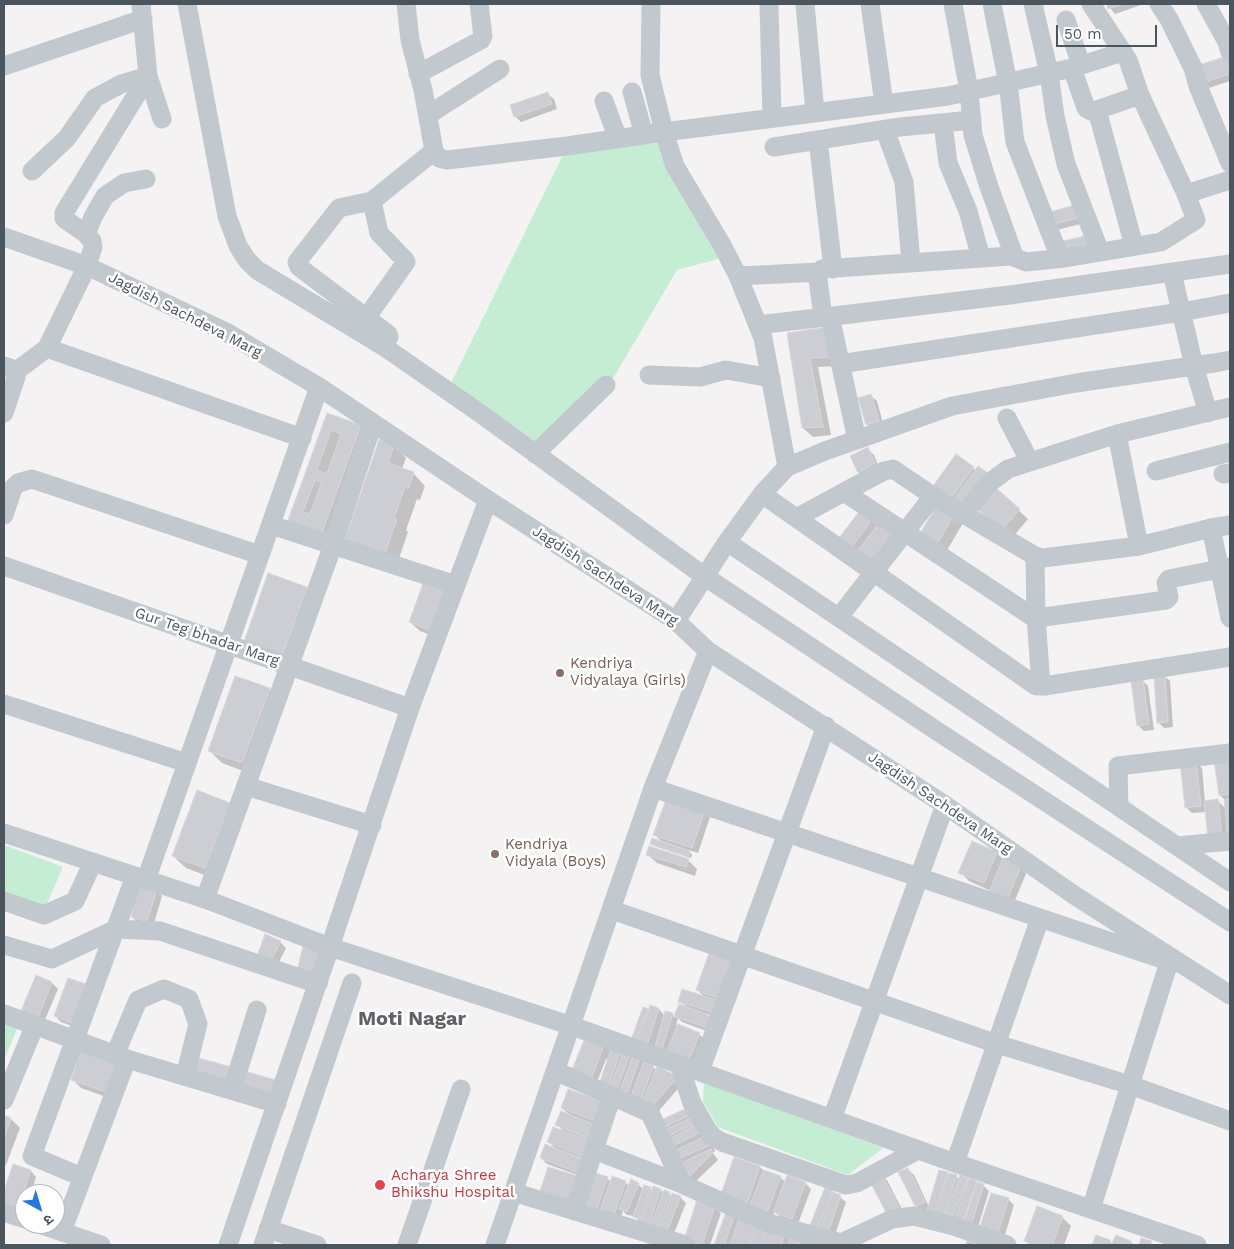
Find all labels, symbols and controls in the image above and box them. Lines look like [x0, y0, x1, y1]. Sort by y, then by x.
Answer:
scale bar [1059, 15, 1160, 47]
text: 50 m [1064, 25, 1101, 43]
street label: Jagdish Sachdeva Marg [105, 268, 265, 362]
street label: Jagdish Sachdeva Marg [529, 522, 681, 630]
street label: Gur Teg bhadar Marg [132, 604, 282, 670]
place label: Kendriya Vidyalaya (Girls) [570, 655, 686, 690]
marker: Kendriya Vidyalaya (Girls) [554, 667, 566, 679]
street label: Jagdish Sachdeva Marg [864, 748, 1016, 858]
place label: Kendriya Vidyala (Boys) [505, 836, 606, 871]
marker: Kendriya Vidyala (Boys) [489, 848, 501, 860]
district label: Moti Nagar [358, 1007, 466, 1031]
place label: Acharya Shree Bhikshu Hospital [391, 1167, 515, 1202]
marker: Acharya Shree Bhikshu Hospital [373, 1178, 387, 1192]
north arrow [15, 1184, 65, 1234]
text: उ [41, 1211, 57, 1229]

